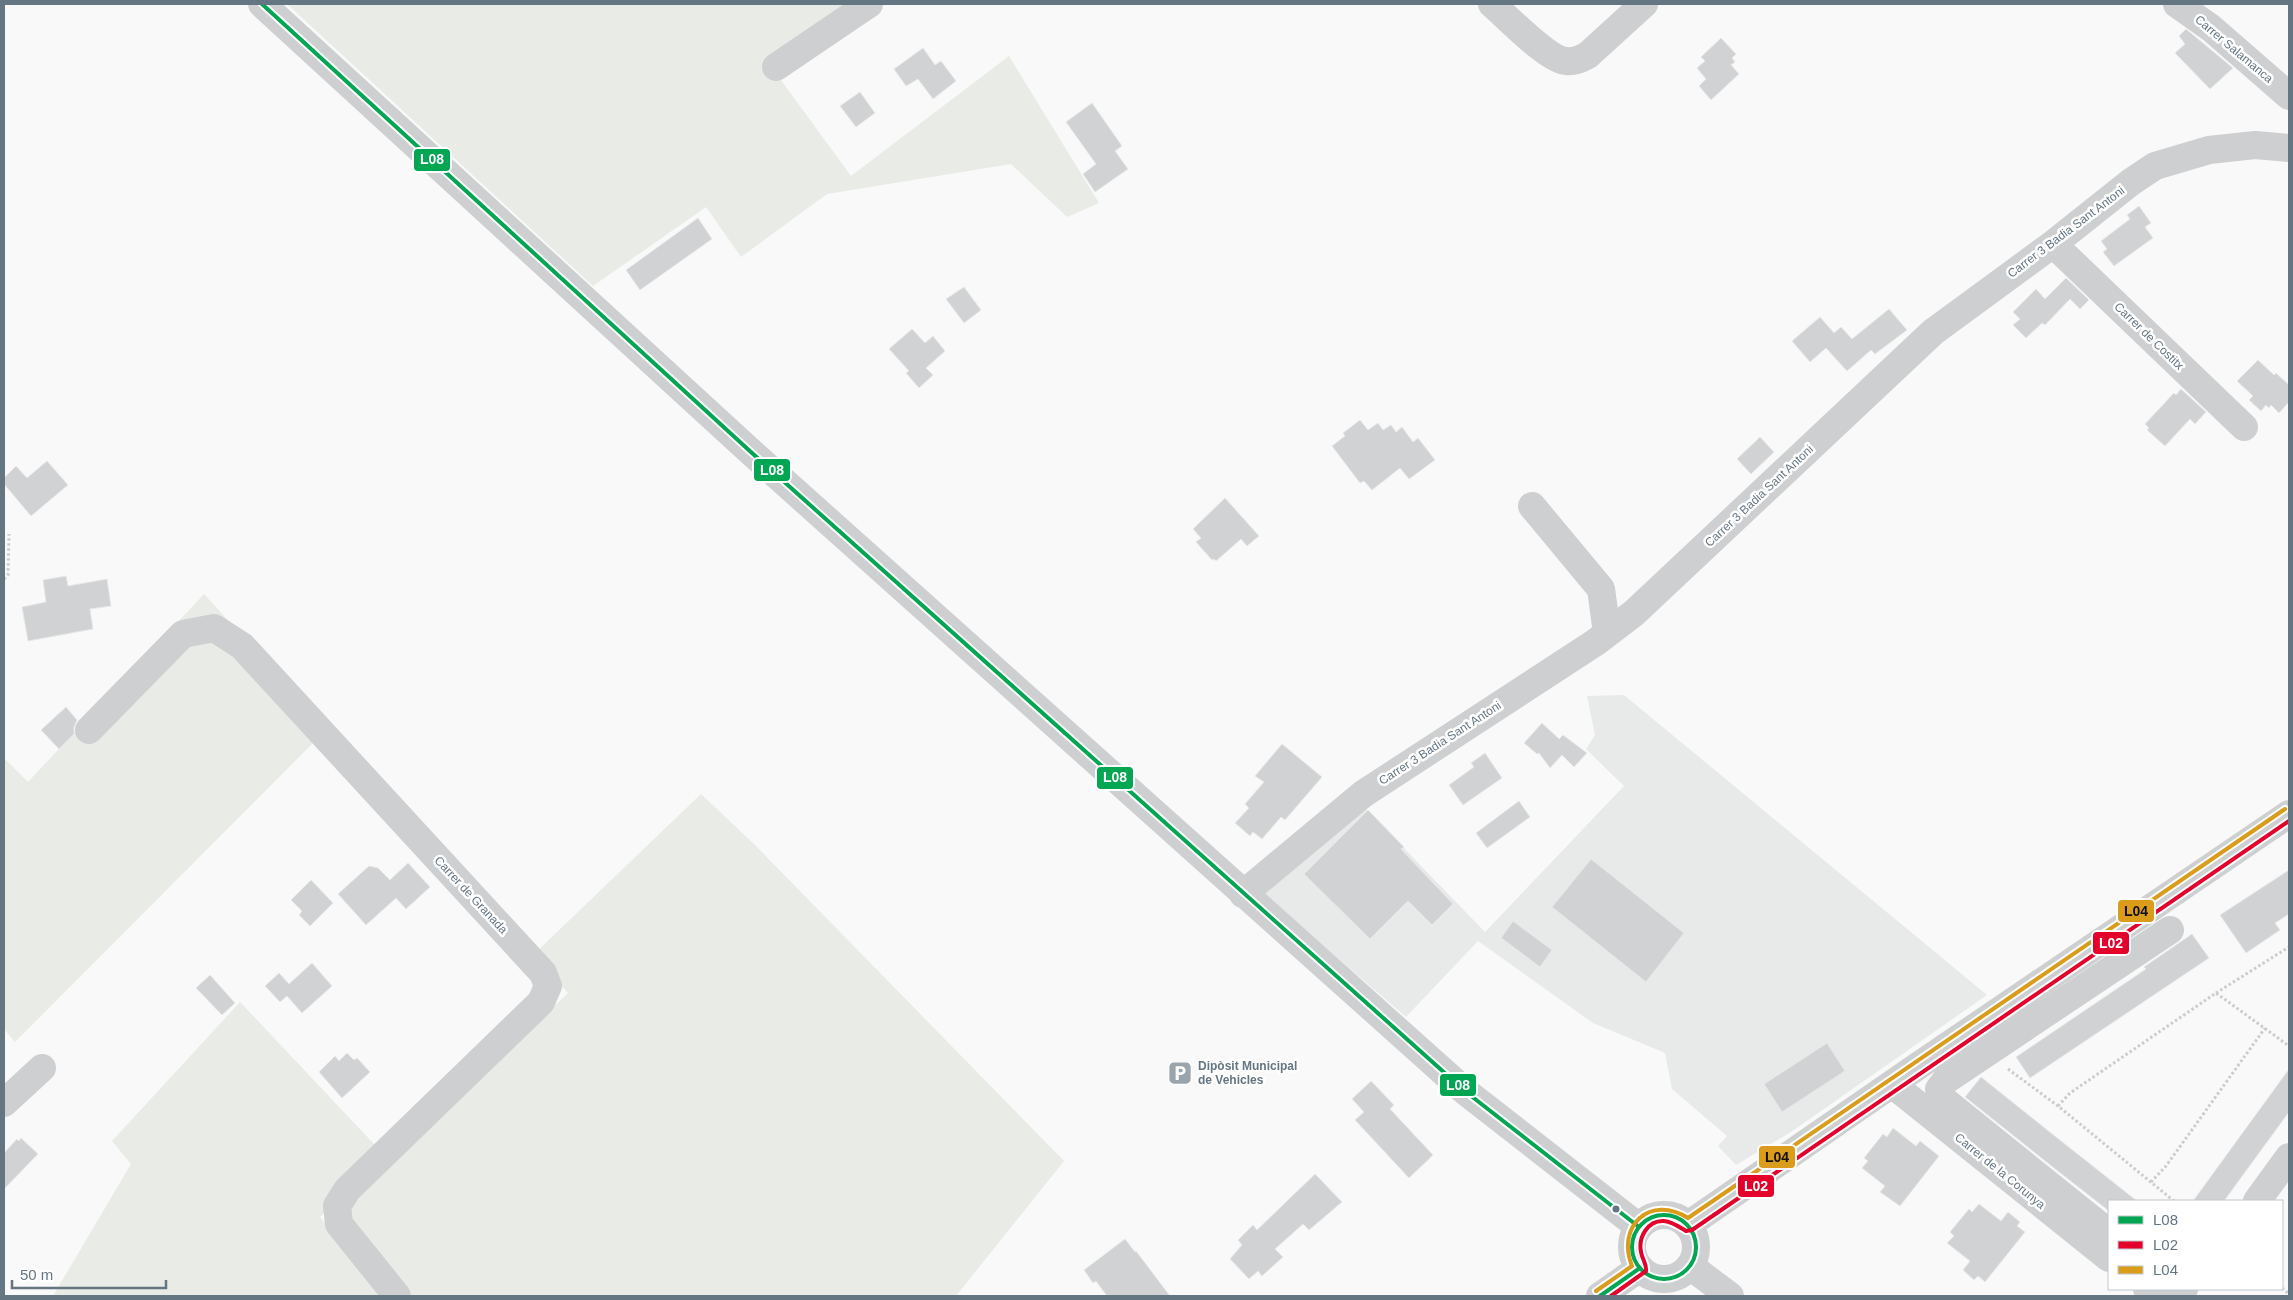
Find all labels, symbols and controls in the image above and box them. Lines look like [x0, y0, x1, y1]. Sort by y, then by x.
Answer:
street label: Carrer Salamanca [2192, 12, 2276, 86]
line badge: L08 [413, 148, 451, 172]
text: L08 [420, 151, 444, 167]
street label: Carrer 3 Badia Sant Antoni [2005, 183, 2127, 281]
street label: Carrer de Costitx [2112, 299, 2186, 373]
street label: Carrer 3 Badia Sant Antoni [1702, 442, 1816, 550]
line badge: L08 [753, 458, 791, 482]
text: L08 [760, 462, 784, 478]
street label: Carrer 3 Badia Sant Antoni [1376, 698, 1504, 788]
line badge: L08 [1096, 766, 1134, 790]
text: L08 [1103, 769, 1127, 785]
street label: Carrer de Granada [432, 853, 511, 937]
line badge: L04 [2117, 899, 2155, 923]
text: L04 [2124, 903, 2148, 919]
line badge: L02 [2092, 931, 2130, 955]
text: L02 [2099, 935, 2123, 951]
place label: Dipòsit Municipal de Vehicles [1198, 1059, 1297, 1087]
parking icon: Dipòsit Municipal de Vehicles [1167, 1060, 1193, 1086]
line badge: L08 [1439, 1073, 1477, 1097]
text: L08 [1446, 1077, 1470, 1093]
street label: Carrer de la Corunya [1952, 1130, 2048, 1212]
line badge: L04 [1758, 1145, 1796, 1169]
text: L04 [1765, 1149, 1789, 1165]
line badge: L02 [1737, 1174, 1775, 1198]
text: L02 [1744, 1178, 1768, 1194]
legend [2108, 1200, 2283, 1290]
unlabelled marker [1611, 1204, 1621, 1214]
text: L08 [2153, 1211, 2178, 1228]
text: L02 [2153, 1236, 2178, 1253]
scale bar [12, 1258, 166, 1290]
text: L04 [2153, 1261, 2178, 1278]
text: 50 m [20, 1266, 53, 1283]

